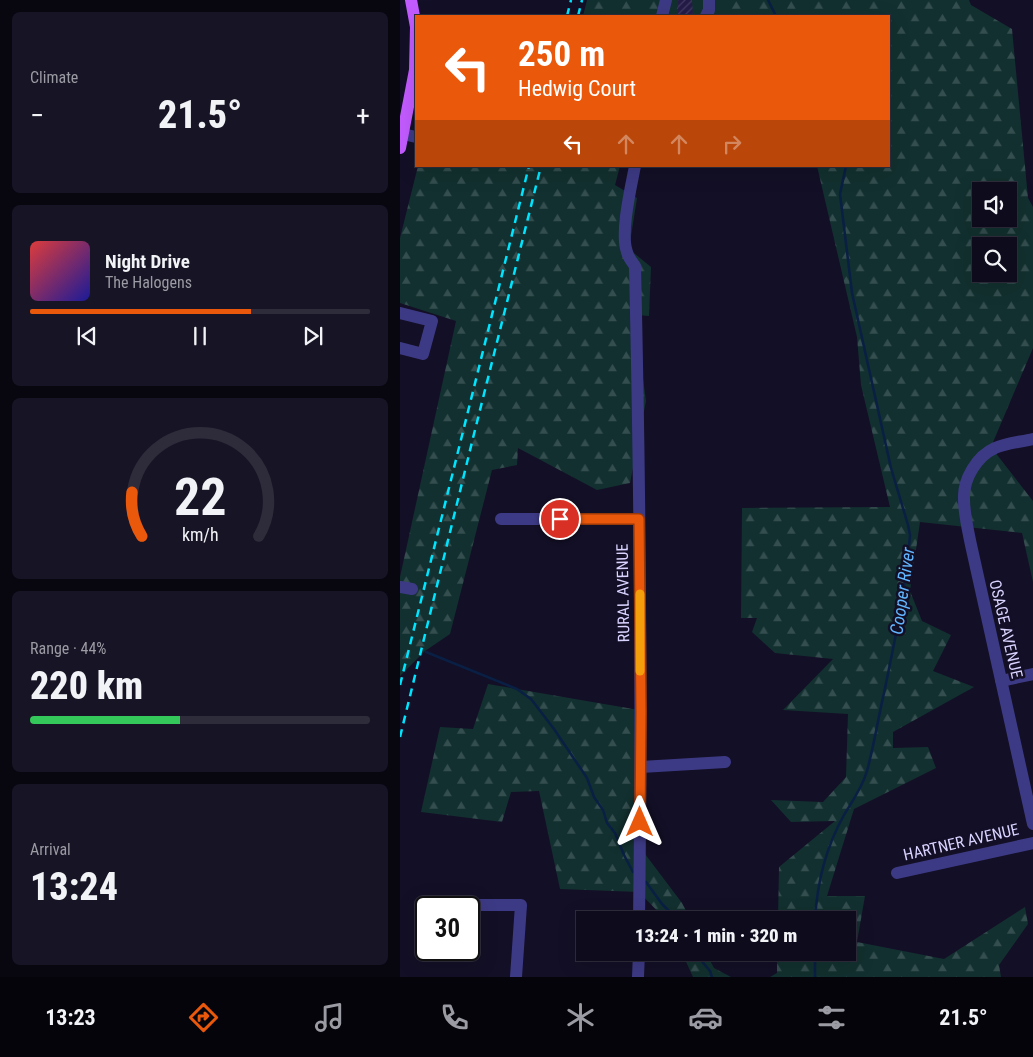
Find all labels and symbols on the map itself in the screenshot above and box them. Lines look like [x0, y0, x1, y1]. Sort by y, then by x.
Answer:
pin [539, 498, 581, 540]
street label: RURAL AVENUE [613, 543, 633, 643]
water label: Cooper River [885, 545, 919, 636]
street label: OSAGE AVENUE [985, 578, 1027, 680]
position arrow [613, 795, 665, 847]
street label: HARTNER AVENUE [901, 819, 1021, 865]
speed limit sign: 30 [415, 896, 480, 961]

